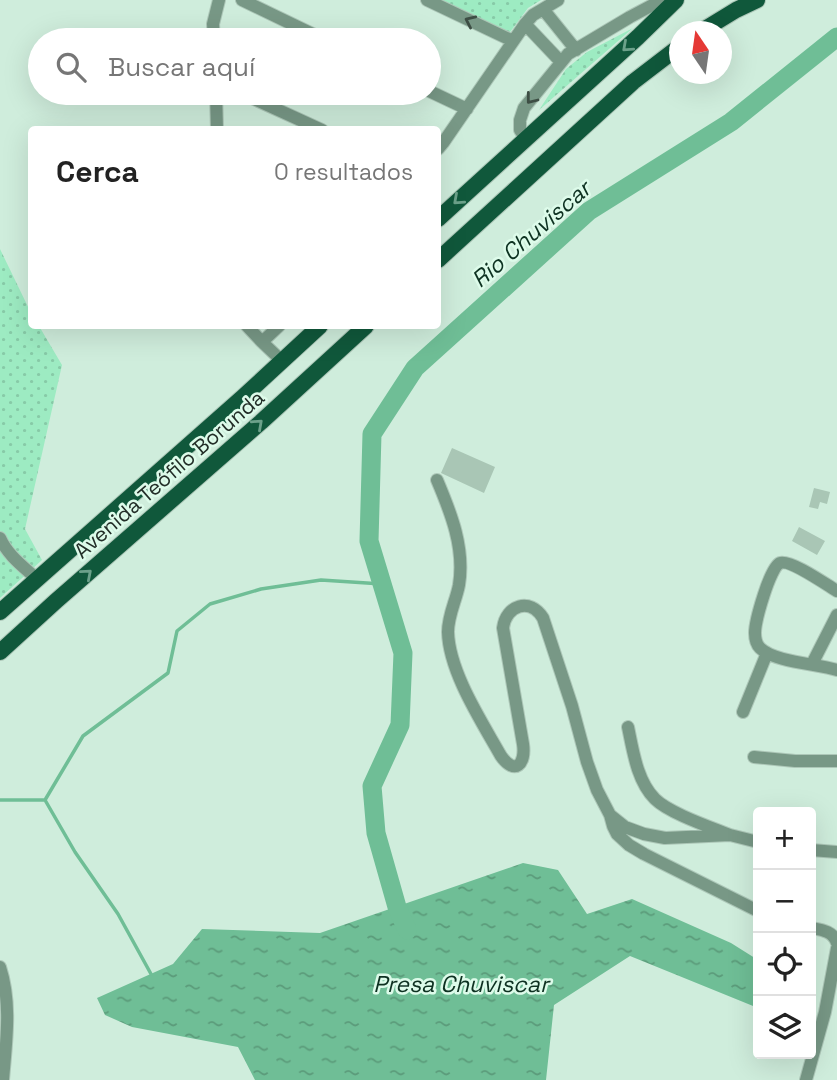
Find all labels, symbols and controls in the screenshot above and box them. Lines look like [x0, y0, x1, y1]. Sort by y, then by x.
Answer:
one-way arrow [465, 15, 477, 29]
north arrow [669, 21, 732, 84]
search box [28, 28, 441, 105]
one-way arrow [622, 39, 635, 51]
icon: search [52, 48, 90, 86]
text: Buscar aquí [108, 50, 255, 84]
one-way arrow [527, 91, 540, 103]
text: Cerca [56, 152, 139, 191]
text: 0 resultados [274, 157, 413, 187]
water label: Rio Chuviscar [465, 172, 599, 294]
one-way arrow [454, 192, 467, 204]
street label: Avenida Teófilo Borunda [68, 384, 270, 564]
one-way arrow [250, 420, 263, 432]
one-way arrow [79, 570, 92, 582]
map controls [753, 807, 816, 1059]
button: + [753, 807, 816, 870]
button: − [753, 870, 816, 933]
button: locate [753, 933, 816, 996]
water label: Presa Chuviscar [373, 969, 551, 999]
button: layers [753, 996, 816, 1059]

